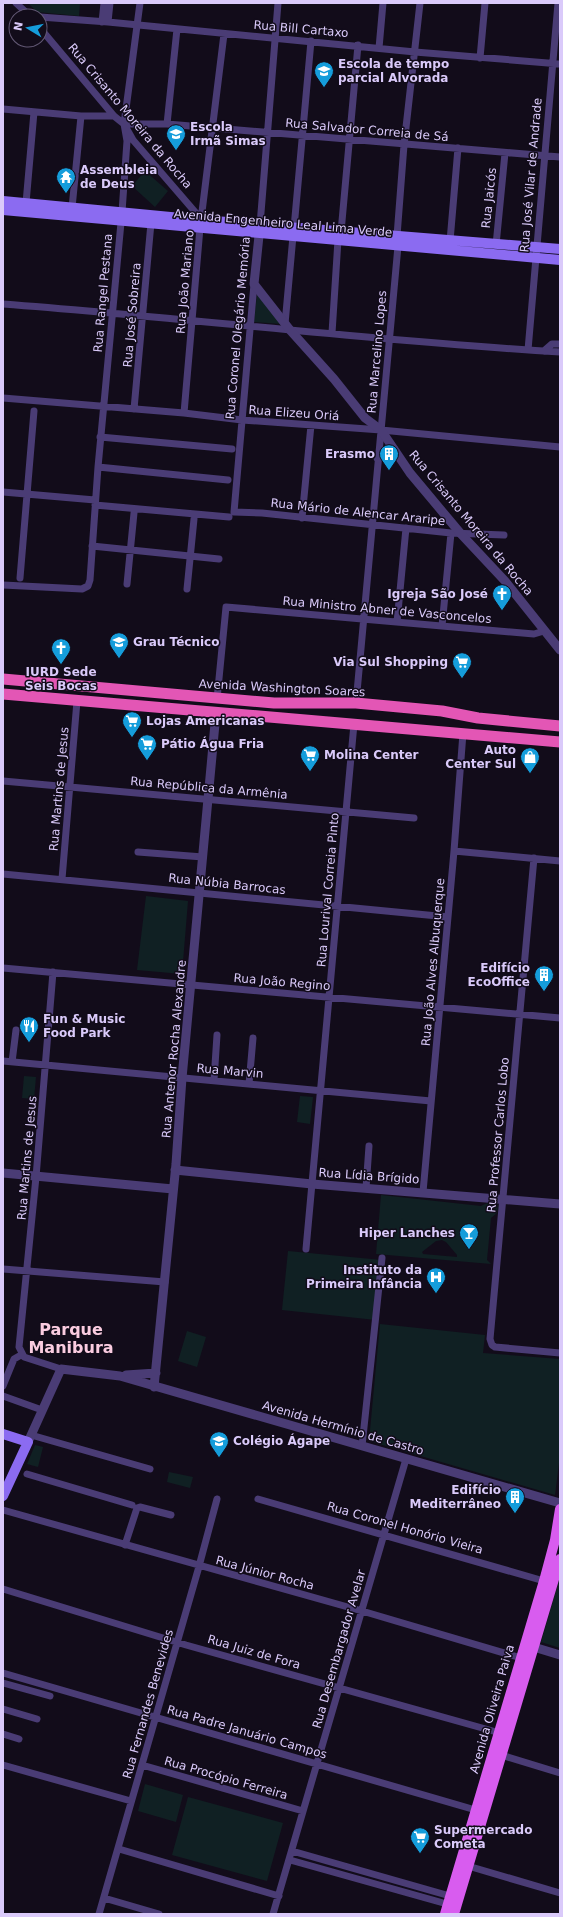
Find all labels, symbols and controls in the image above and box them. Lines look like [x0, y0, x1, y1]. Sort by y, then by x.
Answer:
north arrow [8, 8, 48, 48]
street label: Rua Bill Cartaxo [253, 18, 349, 40]
text: N [11, 21, 26, 32]
street label: Rua Crisanto Moreira da Rocha [65, 41, 195, 191]
place label: Escola de tempo parcial Alvorada [338, 57, 449, 85]
school or university icon: Escola de tempo parcial Alvorada [313, 60, 335, 88]
street label: Rua José Vilar de Andrade [517, 97, 545, 253]
street label: Rua Salvador Correia de Sá [285, 116, 449, 144]
place label: Escola Irmã Simas [190, 120, 266, 148]
school or university icon: Escola Irmã Simas [165, 123, 187, 151]
place label: Assembleia de Deus [80, 163, 157, 191]
temple icon: Assembleia de Deus [55, 166, 77, 194]
street label: Rua Jaicós [479, 167, 499, 229]
street label: Avenida Engenheiro Leal Lima Verde [173, 206, 393, 240]
street label: Rua João Mariano [173, 229, 197, 335]
street label: Rua Rangel Pestana [91, 233, 115, 353]
street label: Rua Coronel Olegário Memória [223, 236, 253, 420]
street label: Rua José Sobreira [120, 262, 144, 368]
street label: Rua Marcelino Lopes [365, 290, 389, 414]
street label: Rua Elizeu Oriá [248, 403, 340, 423]
building icon: Erasmo [378, 443, 400, 471]
place label: Erasmo [325, 447, 375, 461]
street label: Rua Crisanto Moreira da Rocha [406, 448, 536, 598]
street label: Rua Mário de Alencar Araripe [270, 496, 446, 528]
church icon: Igreja São José [491, 583, 513, 611]
place label: Igreja São José [387, 587, 488, 601]
street label: Rua Ministro Abner de Vasconcelos [282, 594, 492, 626]
school or university icon: Grau Técnico [108, 631, 130, 659]
place label: Grau Técnico [133, 635, 219, 649]
church icon: IURD Sede Seis Bocas [50, 637, 72, 665]
supermarket icon: Via Sul Shopping [451, 651, 473, 679]
place label: Via Sul Shopping [333, 655, 448, 669]
place label: IURD Sede Seis Bocas [25, 665, 97, 693]
street label: Avenida Washington Soares [198, 677, 366, 699]
supermarket icon: Lojas Americanas [121, 710, 143, 738]
place label: Lojas Americanas [146, 714, 264, 728]
street label: Rua Martins de Jesus [47, 726, 71, 852]
supermarket icon: Pátio Água Fria [136, 733, 158, 761]
place label: Pátio Água Fria [161, 736, 264, 751]
place label: Auto Center Sul [445, 743, 516, 771]
supermarket icon: Molina Center [299, 744, 321, 772]
shop icon: Auto Center Sul [519, 746, 541, 774]
place label: Molina Center [324, 748, 419, 762]
street label: Rua República da Armênia [130, 774, 288, 802]
street label: Rua Lourival Correia Pìnto [314, 812, 342, 968]
street label: Rua Núbia Barrocas [168, 871, 286, 897]
street label: Rua João Alves Albuquerque [419, 877, 447, 1047]
street label: Rua Antenor Rocha Alexandre [159, 959, 189, 1139]
place label: Edifício EcoOffice [468, 961, 530, 989]
building icon: Edifício EcoOffice [533, 964, 555, 992]
street label: Rua João Regino [233, 971, 331, 993]
place label: Fun & Music Food Park [43, 1012, 125, 1040]
restaurant icon: Fun & Music Food Park [18, 1015, 40, 1043]
street label: Rua Professor Carlos Lobo [484, 1057, 512, 1213]
street label: Rua Marvin [196, 1061, 264, 1081]
street label: Rua Martins de Jesus [15, 1095, 39, 1221]
street label: Rua Lídia Brígido [318, 1165, 420, 1187]
bar icon: Hiper Lanches [458, 1222, 480, 1250]
place label: Hiper Lanches [359, 1226, 455, 1240]
place label: Instituto da Primeira Infância [306, 1263, 422, 1291]
hospital icon: Instituto da Primeira Infância [425, 1266, 447, 1294]
district label: Parque Manibura [28, 1320, 114, 1357]
street label: Avenida Hermínio de Castro [261, 1398, 425, 1458]
school or university icon: Colégio Ágape [208, 1430, 230, 1458]
place label: Colégio Ágape [233, 1433, 330, 1448]
place label: Edifício Mediterrâneo [409, 1483, 501, 1511]
building icon: Edifício Mediterrâneo [504, 1486, 526, 1514]
street label: Rua Coronel Honório Vieira [325, 1499, 485, 1557]
street label: Rua Júnior Rocha [214, 1553, 316, 1593]
street label: Rua Desembargador Avelar [310, 1568, 368, 1730]
street label: Rua Fernandes Benevides [120, 1628, 176, 1780]
street label: Rua Juiz de Fora [206, 1632, 302, 1672]
street label: Avenida Oliveira Paiva [467, 1643, 517, 1775]
street label: Rua Padre Januário Campos [165, 1702, 329, 1762]
street label: Rua Procópio Ferreira [163, 1754, 289, 1802]
place label: Supermercado Cometa [434, 1823, 532, 1851]
supermarket icon: Supermercado Cometa [409, 1826, 431, 1854]

